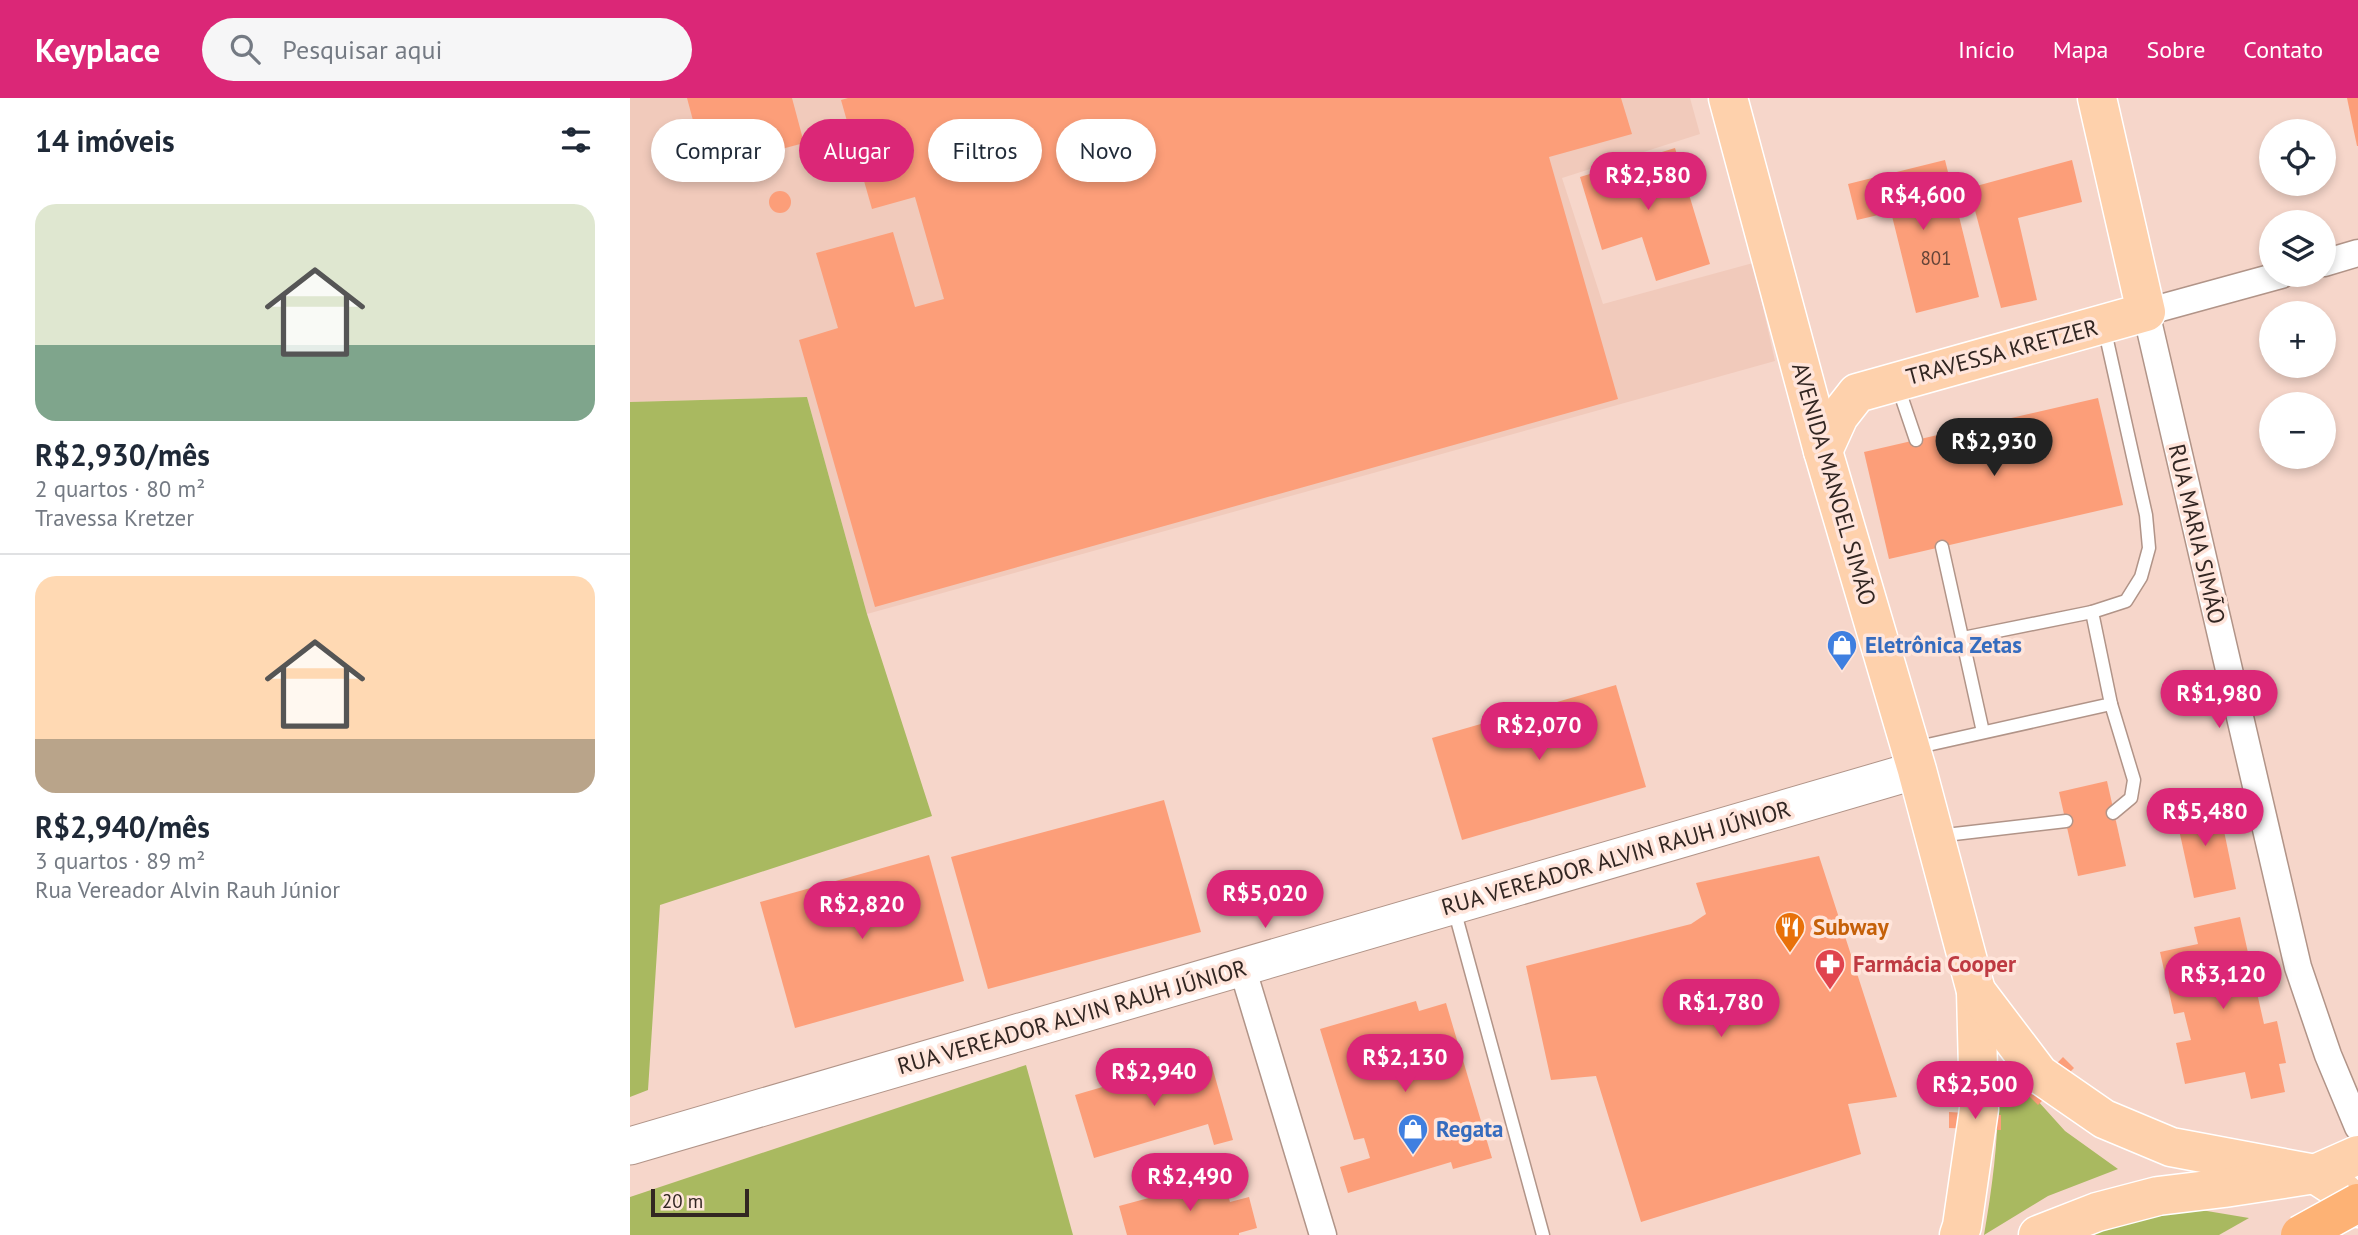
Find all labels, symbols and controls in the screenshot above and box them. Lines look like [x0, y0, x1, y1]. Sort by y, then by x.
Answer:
search box [202, 18, 692, 81]
text: Keyplace [35, 28, 160, 71]
icon: search [226, 30, 264, 68]
text: Pesquisar aqui [282, 33, 443, 66]
text: Início [1958, 34, 2015, 65]
text: Mapa [2053, 34, 2108, 65]
text: Sobre [2146, 34, 2205, 65]
text: Contato [2243, 34, 2323, 65]
chip: Comprar [651, 119, 785, 182]
chip: Alugar [799, 119, 914, 182]
chip: Filtros [928, 119, 1042, 182]
chip: Novo [1056, 119, 1156, 182]
map controls [2259, 119, 2336, 469]
button: locate [2259, 119, 2336, 196]
text: 14 imóveis [35, 121, 175, 160]
icon: filters [557, 121, 595, 159]
pin: R$2,580 [1583, 152, 1713, 212]
text: R$2,580 [1606, 160, 1690, 189]
pin: R$4,600 [1858, 172, 1988, 232]
text: R$4,600 [1881, 180, 1965, 209]
button: layers [2259, 210, 2336, 287]
house number: 801 [1920, 246, 1952, 270]
icon: home [252, 249, 378, 375]
button: + [2259, 301, 2336, 378]
street label: TRAVESSA KRETZER [1903, 312, 2101, 391]
street label: AVENIDA MANOEL SIMÃO [1786, 359, 1883, 609]
button: − [2259, 392, 2336, 469]
pin: R$2,930 [1929, 418, 2059, 478]
text: R$2,930 [1952, 426, 2036, 455]
text: R$2,930/mês [35, 435, 210, 474]
street label: RUA MARIA SIMÃO [2163, 441, 2232, 627]
text: 2 quartos · 80 m² [35, 474, 205, 503]
text: Travessa Kretzer [35, 503, 194, 532]
icon: home [252, 621, 378, 747]
shop icon: Eletrônica Zetas [1825, 628, 1859, 672]
place label: Eletrônica Zetas [1865, 630, 2022, 659]
pin: R$1,980 [2154, 670, 2284, 730]
text: R$1,980 [2177, 678, 2261, 707]
pin: R$2,070 [1474, 702, 1604, 762]
text: R$2,070 [1497, 710, 1581, 739]
pin: R$5,480 [2140, 788, 2270, 848]
street label: RUA VEREADOR ALVIN RAUH JÚNIOR [1438, 794, 1794, 921]
text: R$5,480 [2163, 796, 2247, 825]
text: R$2,940/mês [35, 807, 210, 846]
text: 3 quartos · 89 m² [35, 846, 205, 875]
pin: R$5,020 [1200, 870, 1330, 930]
text: Rua Vereador Alvin Rauh Júnior [35, 875, 340, 904]
text: R$5,020 [1223, 878, 1307, 907]
pin: R$2,820 [797, 882, 927, 941]
text: R$2,820 [820, 889, 904, 918]
restaurant icon: Subway [1773, 910, 1807, 954]
place label: Subway [1813, 912, 1890, 941]
pharmacy icon: Farmácia Cooper [1813, 947, 1847, 991]
place label: Farmácia Cooper [1853, 949, 2017, 978]
pin: R$3,120 [2158, 951, 2288, 1011]
street label: RUA VEREADOR ALVIN RAUH JÚNIOR [894, 953, 1250, 1080]
text: R$3,120 [2181, 959, 2265, 988]
pin: R$1,780 [1656, 979, 1786, 1039]
text: R$1,780 [1679, 987, 1763, 1016]
pin: R$2,130 [1340, 1034, 1470, 1094]
text: R$2,130 [1363, 1042, 1447, 1071]
pin: R$2,940 [1089, 1048, 1219, 1108]
text: R$2,940 [1112, 1056, 1196, 1085]
pin: R$2,500 [1910, 1062, 2040, 1121]
text: R$2,500 [1933, 1069, 2017, 1098]
shop icon: Regata [1396, 1112, 1430, 1156]
place label: Regata [1436, 1114, 1503, 1143]
pin: R$2,490 [1125, 1154, 1255, 1213]
text: R$2,490 [1148, 1161, 1232, 1190]
scale bar [651, 1186, 749, 1218]
text: 20 m [662, 1189, 703, 1213]

